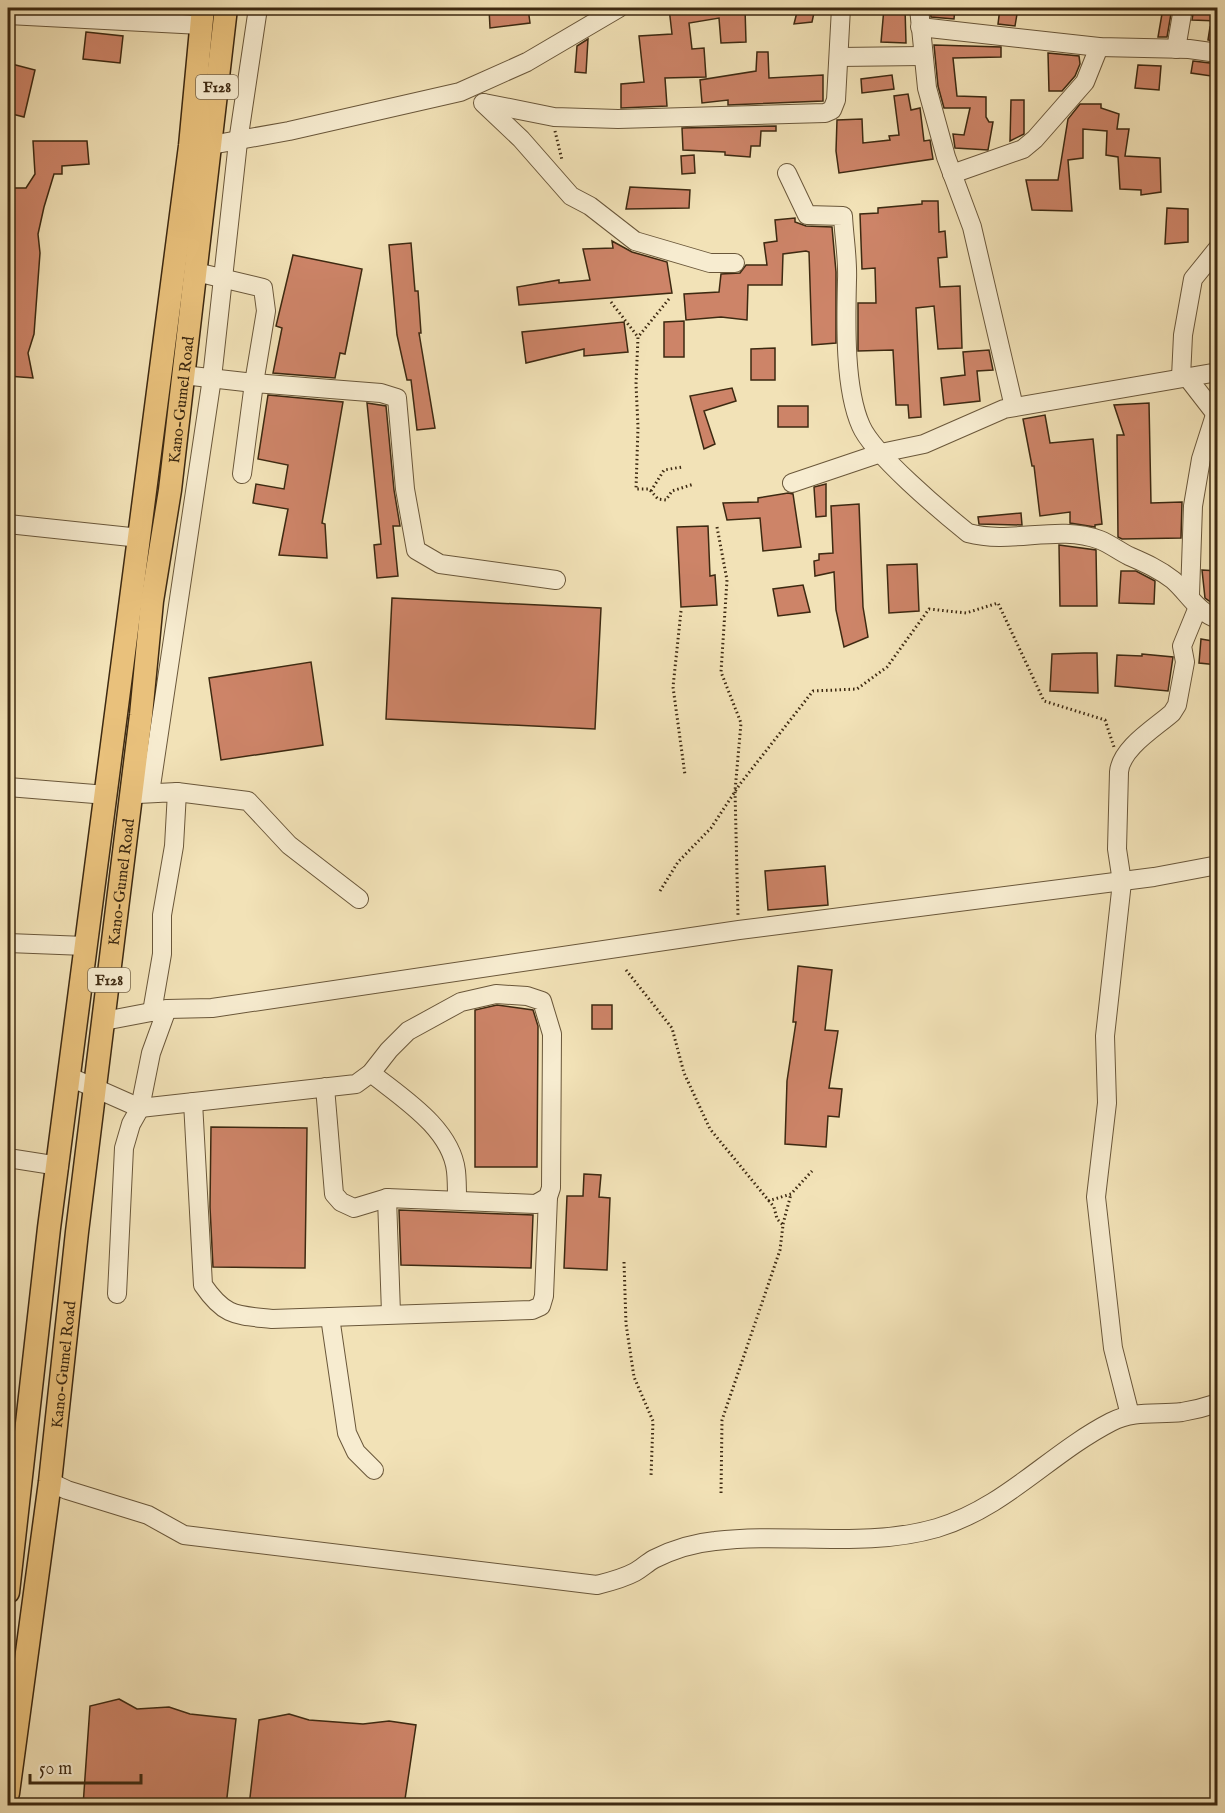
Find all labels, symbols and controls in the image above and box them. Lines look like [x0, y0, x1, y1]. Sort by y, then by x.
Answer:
road number: F128 [196, 75, 238, 99]
street label: Kano-Gumel Road [165, 335, 200, 465]
street label: Kano-Gumel Road [105, 817, 140, 947]
road number: F128 [88, 968, 130, 992]
street label: Kano-Gumel Road [48, 1300, 82, 1429]
scale bar [30, 1747, 141, 1785]
text: 50 m [39, 1758, 72, 1781]

